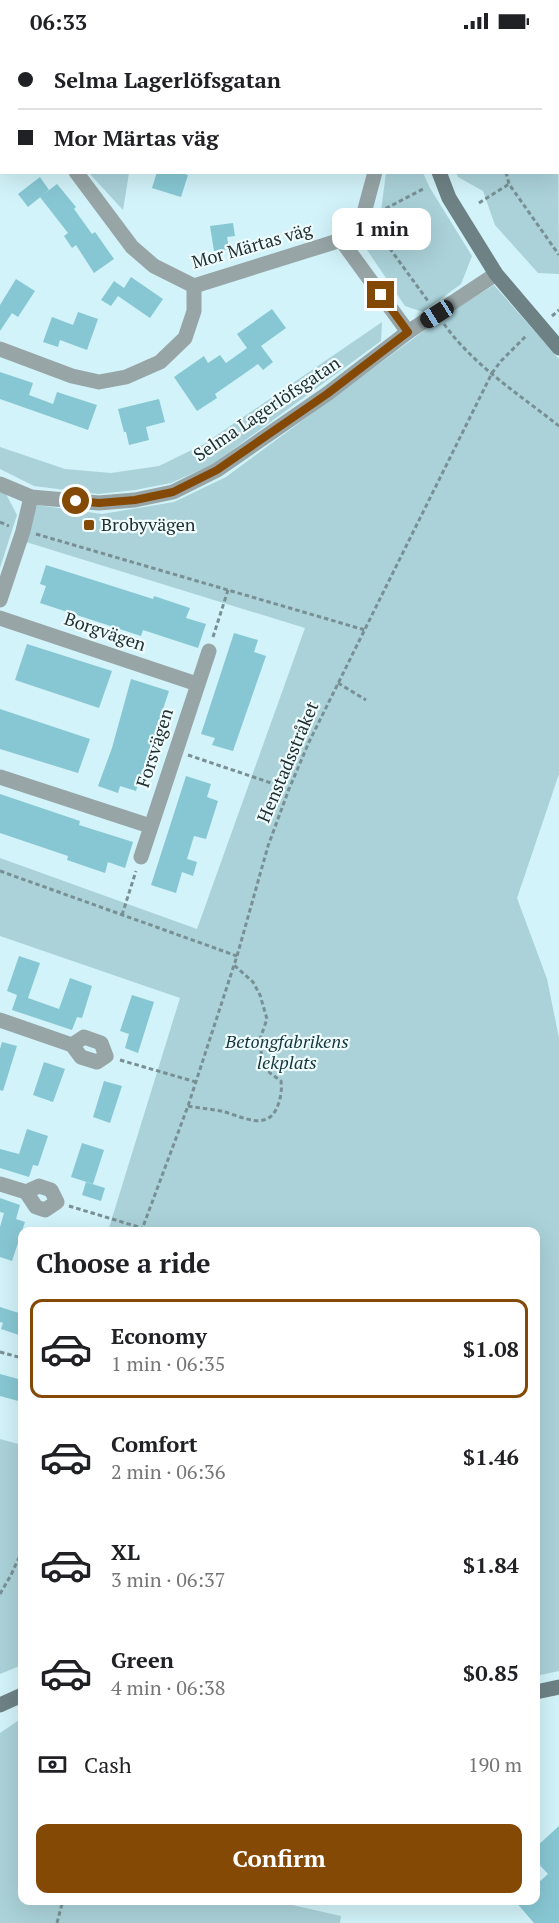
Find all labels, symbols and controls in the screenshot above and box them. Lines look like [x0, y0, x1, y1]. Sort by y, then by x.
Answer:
text: 06:33 [30, 7, 87, 36]
text: Selma Lagerlöfsgatan [54, 65, 281, 94]
text: Mor Märtas väg [54, 123, 219, 152]
callout: 1 min [332, 208, 430, 250]
text: 1 min [354, 215, 409, 242]
street label: Mor Märtas väg [189, 216, 315, 274]
route end [367, 281, 394, 308]
car [417, 297, 457, 331]
street label: Selma Lagerlöfsgatan [188, 350, 345, 466]
route start [62, 487, 89, 514]
place label: Brobyvägen [101, 512, 196, 536]
marker: Brobyvägen [82, 518, 96, 532]
street label: Borgvägen [61, 606, 150, 656]
street label: Henstadsstråket [251, 697, 324, 826]
street label: Forsvägen [130, 705, 178, 790]
park label: Betongfabrikens lekplats [224, 1029, 349, 1074]
text: Choose a ride [36, 1245, 211, 1281]
text: Economy [111, 1321, 207, 1350]
icon: car [39, 1322, 93, 1376]
text: $1.08 [463, 1334, 519, 1363]
text: 1 min · 06:35 [111, 1350, 225, 1377]
text: Comfort [111, 1429, 197, 1458]
icon: car [39, 1430, 93, 1484]
text: $1.46 [463, 1442, 519, 1471]
text: 2 min · 06:36 [111, 1458, 225, 1485]
text: XL [111, 1537, 140, 1566]
icon: car [39, 1538, 93, 1592]
text: $1.84 [463, 1550, 519, 1579]
text: 3 min · 06:37 [111, 1566, 225, 1593]
text: Green [111, 1645, 174, 1674]
icon: car [39, 1646, 93, 1700]
text: $0.85 [463, 1658, 519, 1687]
text: 4 min · 06:38 [111, 1674, 225, 1701]
icon: cash [36, 1748, 69, 1781]
text: Cash [84, 1750, 132, 1779]
text: 190 m [468, 1751, 522, 1778]
button: Confirm [36, 1824, 522, 1893]

